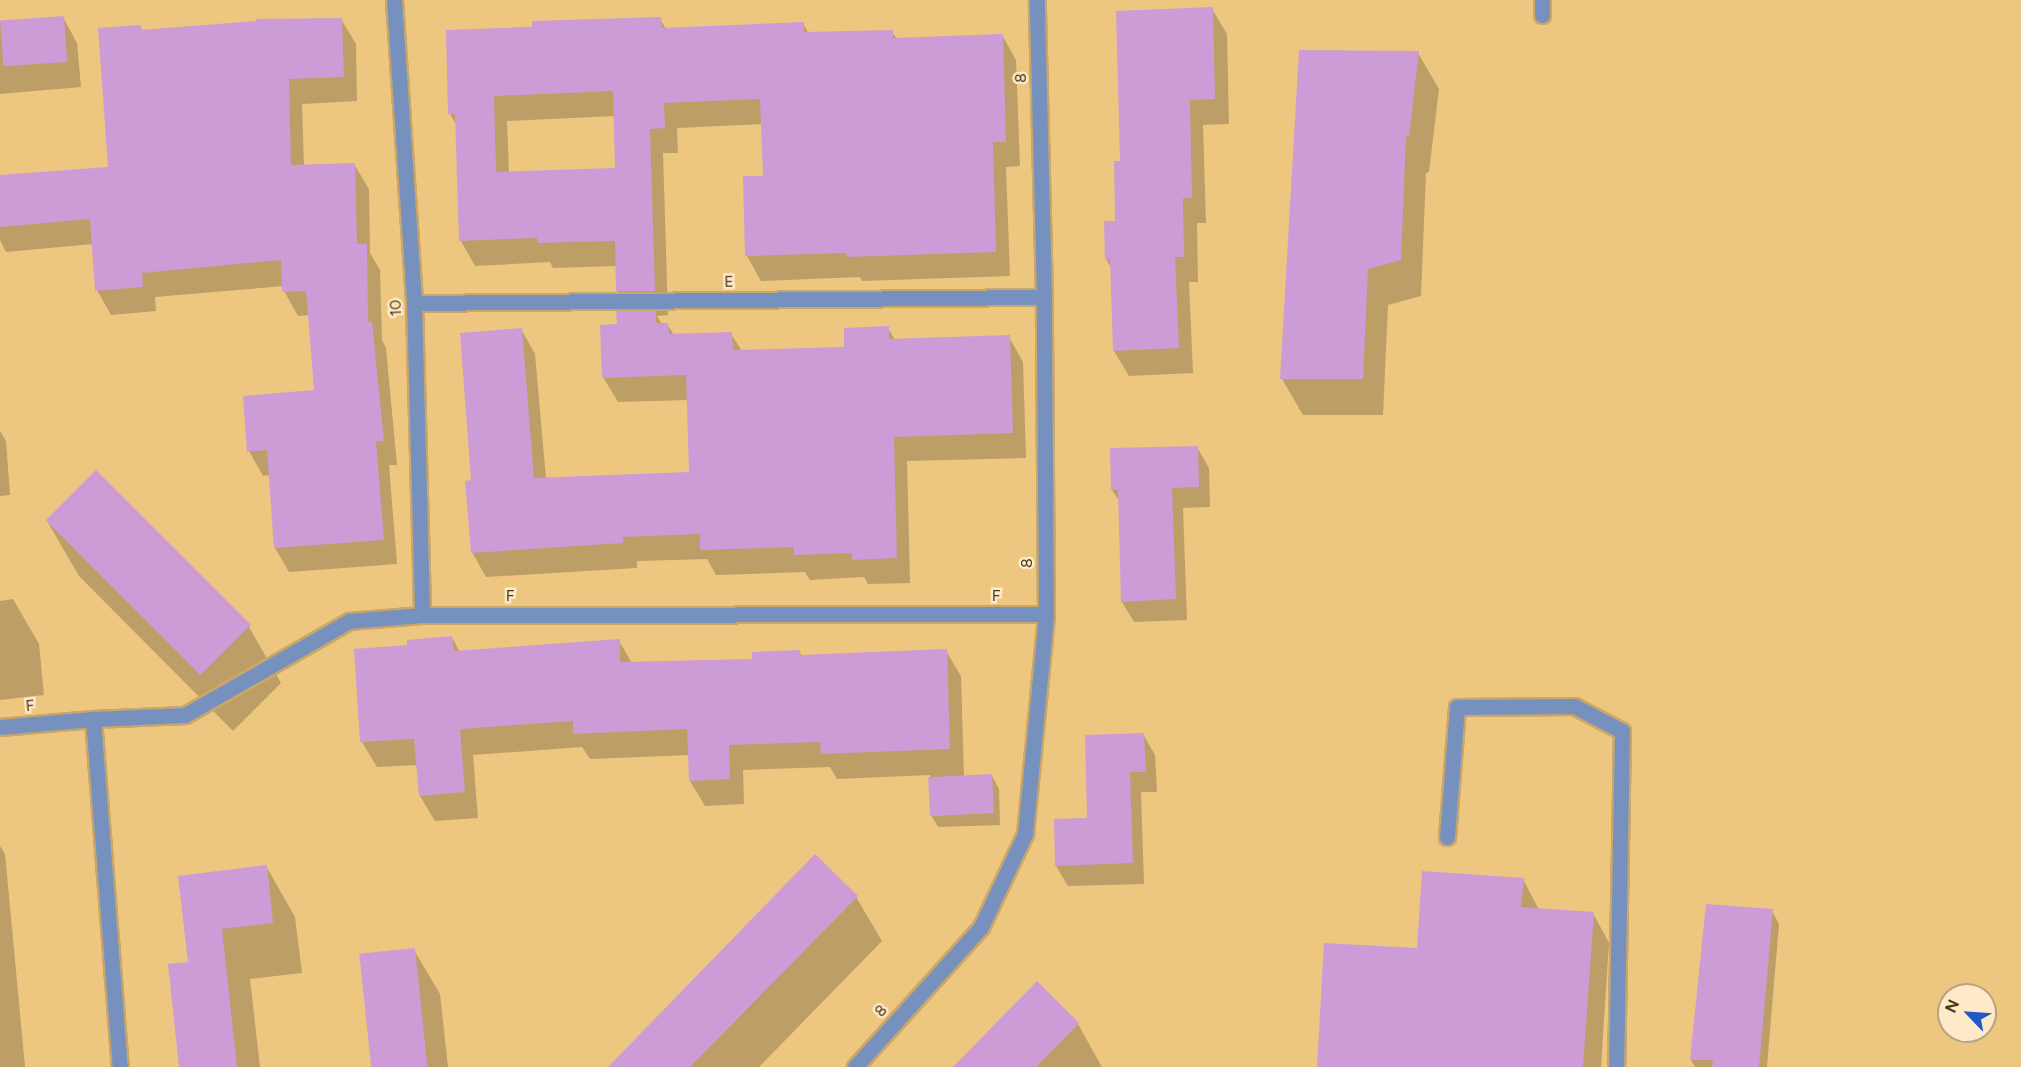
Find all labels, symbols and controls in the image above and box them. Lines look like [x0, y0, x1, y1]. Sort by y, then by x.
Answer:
street label: 8 [1011, 73, 1031, 83]
street label: E [724, 272, 734, 292]
street label: 10 [386, 299, 406, 317]
street label: 8 [1017, 558, 1037, 568]
street label: F [506, 586, 514, 606]
street label: F [992, 586, 1000, 606]
street label: F [25, 696, 35, 716]
north arrow [1937, 983, 1997, 1043]
text: N [1941, 996, 1963, 1016]
street label: 8 [871, 1001, 891, 1021]

